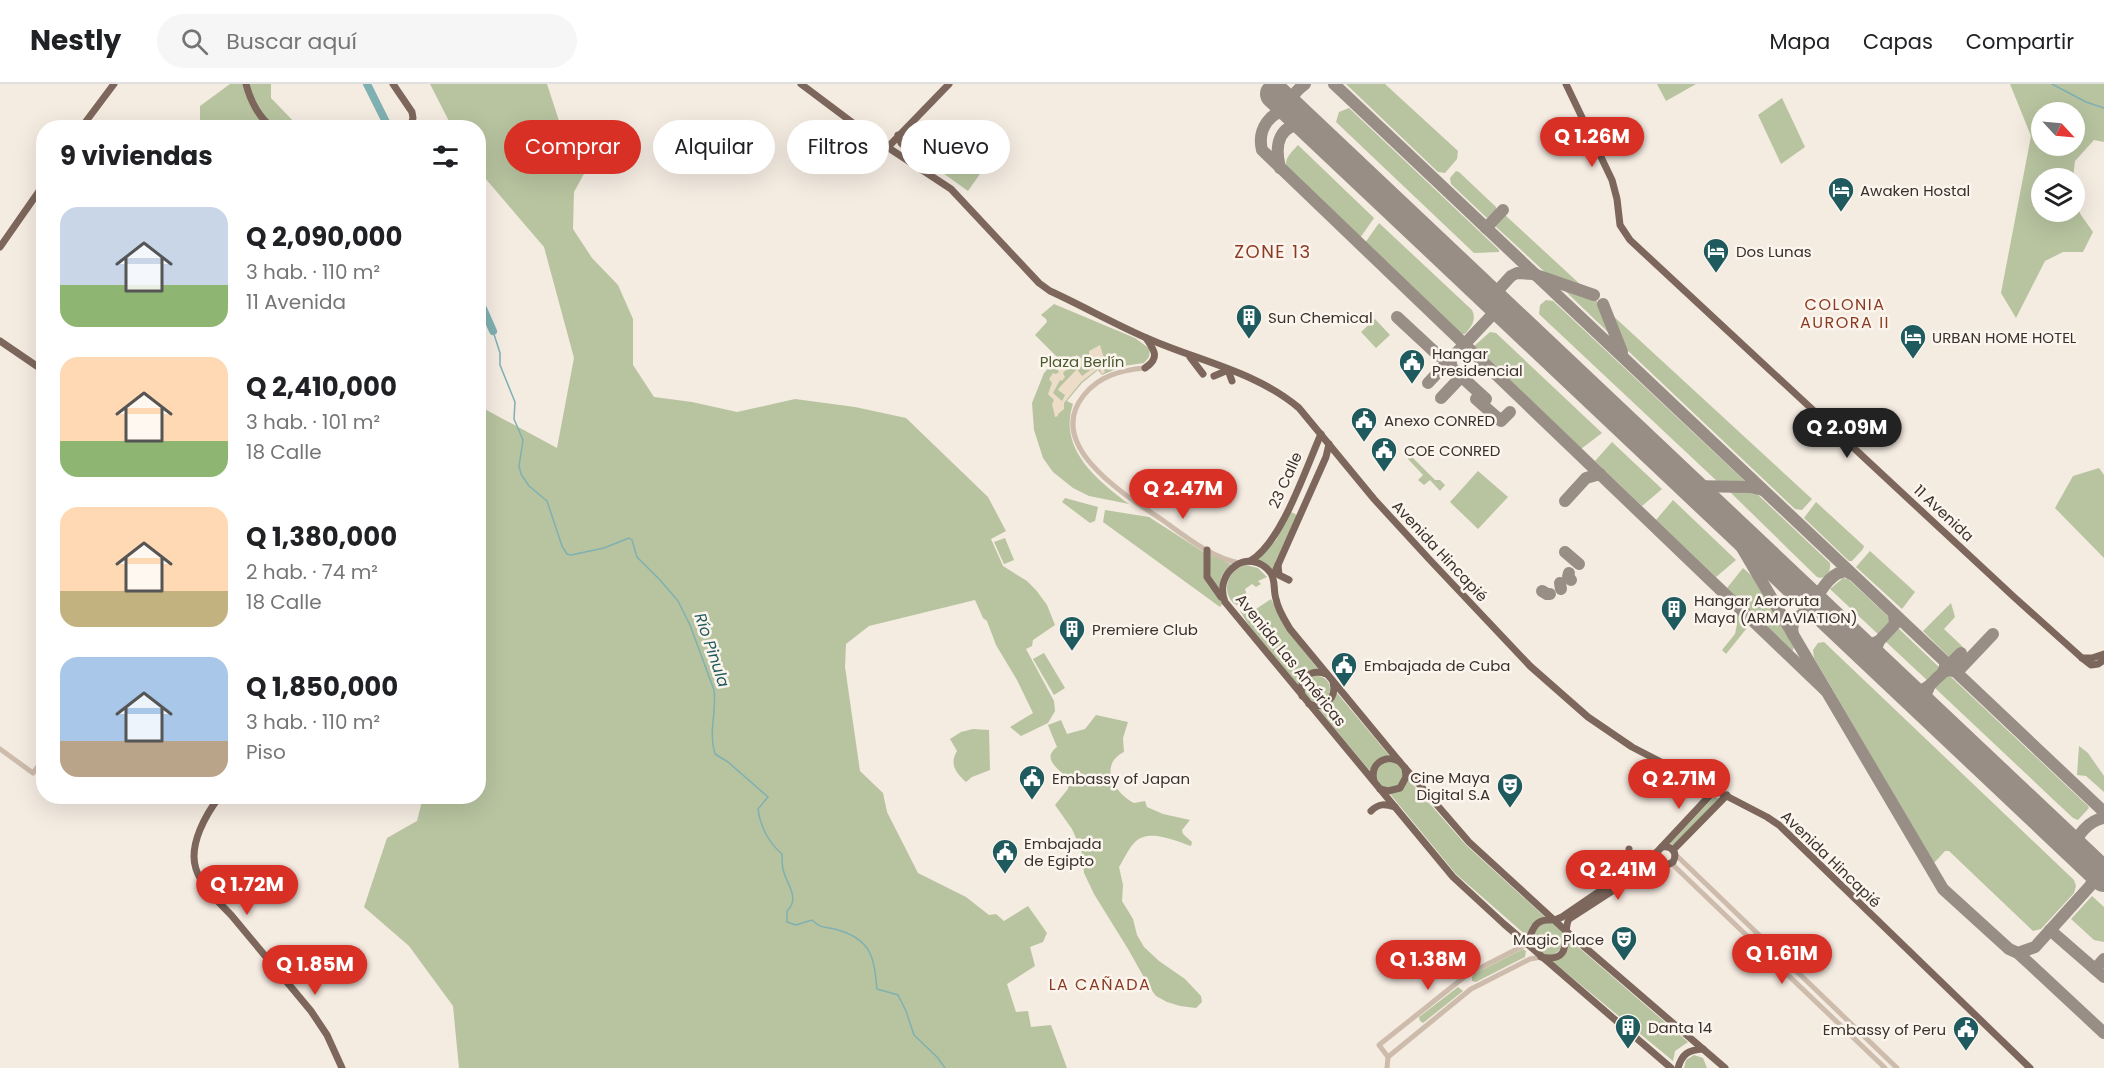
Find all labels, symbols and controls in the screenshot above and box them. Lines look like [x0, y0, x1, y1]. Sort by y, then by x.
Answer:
search box [157, 14, 577, 68]
text: Nestly [30, 21, 121, 60]
icon: search [178, 25, 211, 58]
text: Buscar aquí [226, 26, 357, 57]
text: Mapa [1769, 27, 1830, 56]
text: Capas [1863, 27, 1933, 56]
text: Compartir [1966, 27, 2074, 56]
north arrow [2031, 102, 2085, 156]
map controls [2031, 102, 2085, 222]
pin: Q 1.26M [1537, 117, 1647, 168]
chip: Comprar [504, 120, 641, 174]
chip: Alquilar [653, 120, 775, 174]
chip: Filtros [787, 120, 889, 174]
chip: Nuevo [901, 120, 1010, 174]
text: Q 1.26M [1554, 122, 1630, 150]
text: 9 viviendas [60, 138, 213, 174]
icon: filters [429, 140, 462, 173]
button: layers [2031, 168, 2085, 222]
hotel icon: Awaken Hostal [1826, 175, 1856, 213]
place label: Awaken Hostal [1860, 180, 1970, 201]
text: Q 2,090,000 [246, 219, 403, 255]
icon: home [108, 231, 180, 303]
hotel icon: Dos Lunas [1701, 236, 1731, 274]
district label: ZONE 13 [1234, 239, 1312, 264]
place label: Dos Lunas [1736, 241, 1812, 262]
text: 3 hab. · 110 m² [246, 258, 380, 286]
text: 11 Avenida [246, 288, 346, 316]
district label: COLONIA AURORA II [1800, 293, 1890, 334]
building icon: Sun Chemical [1234, 302, 1264, 340]
place label: Sun Chemical [1268, 307, 1373, 328]
hotel icon: URBAN HOME HOTEL [1898, 322, 1928, 360]
place label: URBAN HOME HOTEL [1932, 327, 2077, 348]
place label: Hangar Presidencial [1432, 343, 1523, 381]
public building icon: Hangar Presidencial [1397, 347, 1427, 385]
park label: Plaza Berlín [1040, 351, 1124, 372]
text: Q 2,410,000 [246, 369, 397, 405]
icon: home [108, 381, 180, 453]
public building icon: Anexo CONRED [1349, 405, 1379, 443]
text: 3 hab. · 101 m² [246, 408, 380, 436]
pin: Q 2.09M [1792, 408, 1902, 459]
place label: Anexo CONRED [1384, 410, 1495, 431]
text: Q 2.09M [1807, 413, 1887, 441]
public building icon: COE CONRED [1369, 435, 1399, 473]
text: 18 Calle [246, 438, 322, 466]
place label: COE CONRED [1404, 440, 1500, 461]
street label: 23 Calle [1263, 448, 1307, 512]
pin: Q 2.47M [1128, 469, 1238, 520]
text: Q 2.47M [1143, 474, 1223, 502]
street label: 11 Avenida [1909, 480, 1979, 546]
street label: Avenida Hincapié [1387, 496, 1493, 606]
text: Q 1,380,000 [246, 519, 397, 555]
icon: home [108, 531, 180, 603]
text: 2 hab. · 74 m² [246, 558, 378, 586]
text: 18 Calle [246, 588, 322, 616]
street label: Avenida Las Américas [1231, 589, 1351, 731]
place label: Hangar Aeroruta Maya (ARM AVIATION) [1694, 590, 1858, 628]
building icon: Hangar Aeroruta Maya (ARM AVIATION) [1659, 594, 1689, 632]
water label: Río Pinula [689, 610, 735, 690]
building icon: Premiere Club [1057, 614, 1087, 652]
place label: Premiere Club [1092, 619, 1198, 640]
public building icon: Embajada de Cuba [1329, 650, 1359, 688]
place label: Embajada de Cuba [1364, 655, 1510, 676]
text: Q 1,850,000 [246, 669, 398, 705]
icon: home [108, 681, 180, 753]
text: 3 hab. · 110 m² [246, 708, 380, 736]
text: Piso [246, 738, 286, 766]
pin: Q 2.71M [1624, 759, 1734, 810]
public building icon: Embassy of Japan [1017, 763, 1047, 801]
text: Q 2.71M [1642, 764, 1716, 792]
place label: Cine Maya Digital S.A [1410, 767, 1490, 805]
place label: Embassy of Japan [1052, 768, 1190, 789]
theatre icon: Cine Maya Digital S.A [1495, 771, 1525, 809]
street label: Avenida Hincapié [1776, 806, 1886, 912]
place label: Embajada de Egipto [1024, 833, 1102, 871]
public building icon: Embajada de Egipto [990, 837, 1020, 875]
pin: Q 2.41M [1563, 850, 1673, 901]
text: Q 2.41M [1580, 855, 1656, 883]
pin: Q 1.72M [192, 865, 302, 916]
text: Q 1.72M [210, 870, 284, 898]
theatre icon: Magic Place [1609, 924, 1639, 962]
place label: Magic Place [1513, 929, 1604, 950]
pin: Q 1.61M [1727, 934, 1837, 985]
text: Q 1.61M [1746, 939, 1818, 967]
pin: Q 1.38M [1373, 940, 1483, 991]
pin: Q 1.85M [260, 945, 370, 996]
text: Q 1.38M [1390, 945, 1466, 973]
text: Q 1.85M [276, 950, 354, 978]
district label: LA CAÑADA [1049, 973, 1151, 996]
building icon: Danta 14 [1613, 1012, 1643, 1050]
public building icon: Embassy of Peru [1951, 1014, 1981, 1052]
place label: Danta 14 [1648, 1017, 1712, 1038]
place label: Embassy of Peru [1823, 1019, 1946, 1040]

